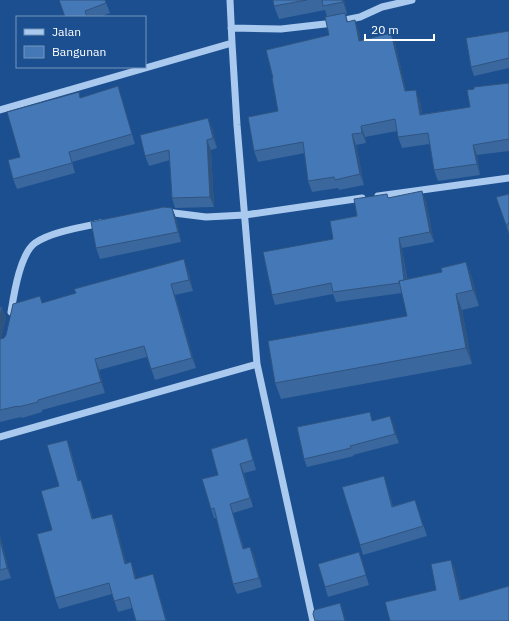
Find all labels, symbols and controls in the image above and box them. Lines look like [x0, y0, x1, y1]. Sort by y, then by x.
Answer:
legend [16, 16, 146, 68]
scale bar [365, 16, 434, 42]
text: 20 m [371, 22, 399, 37]
text: Jalan [52, 24, 81, 39]
text: Bangunan [52, 44, 106, 59]

